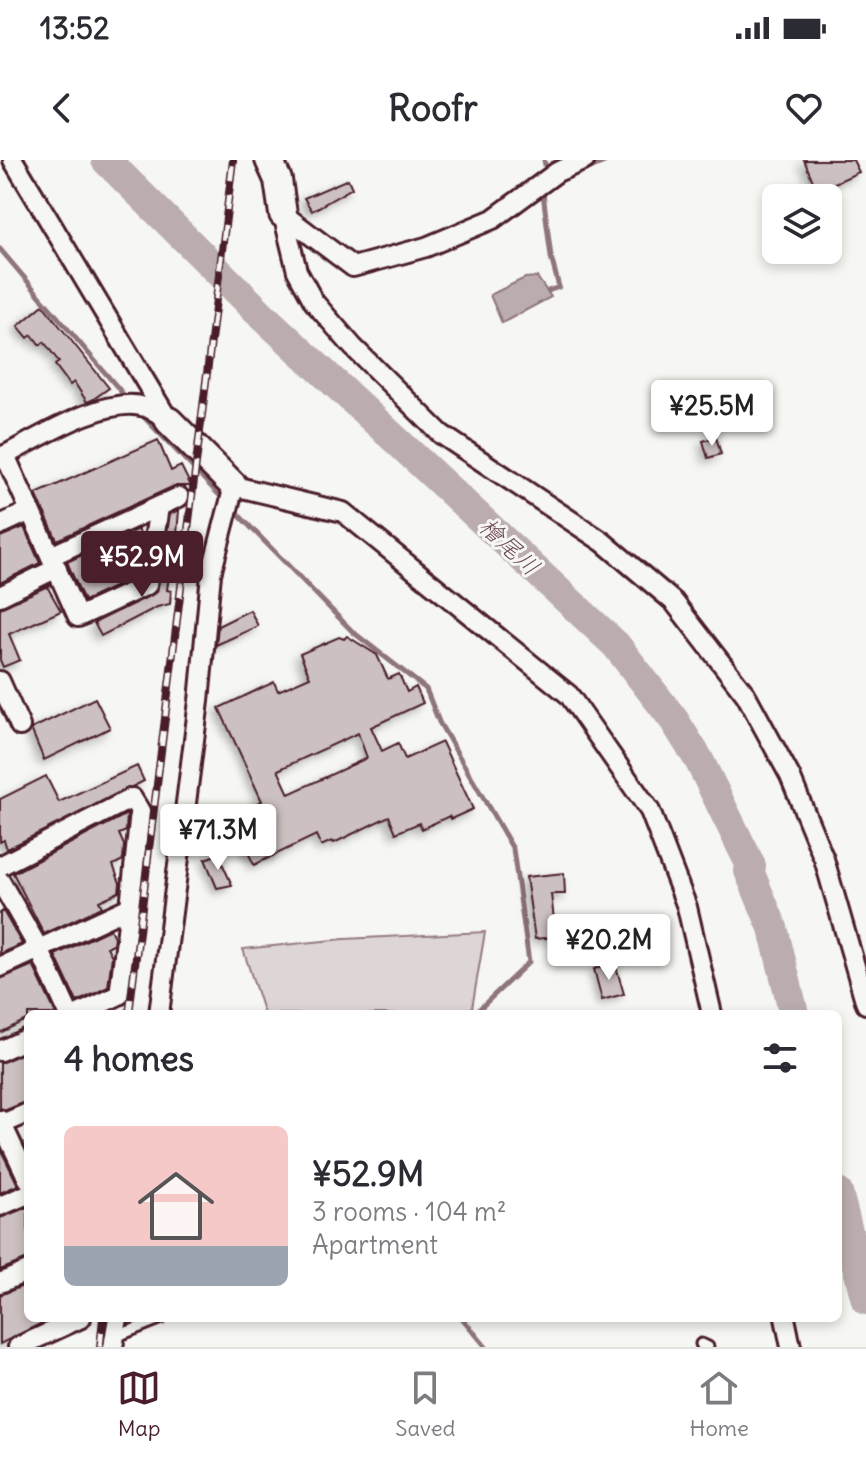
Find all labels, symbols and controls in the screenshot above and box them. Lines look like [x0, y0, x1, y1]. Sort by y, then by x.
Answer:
text: 13:52 [40, 9, 109, 47]
icon: back [40, 86, 84, 130]
text: Roofr [388, 86, 478, 131]
icon: heart [782, 86, 826, 130]
map controls [762, 184, 842, 264]
button: layers [762, 184, 842, 264]
pin: ¥25.5M [647, 380, 777, 448]
text: ¥25.5M [669, 389, 755, 422]
water label: 檜尾川 [473, 510, 547, 582]
pin: ¥52.9M [77, 531, 207, 599]
text: ¥52.9M [99, 540, 185, 573]
pin: ¥71.3M [153, 804, 283, 872]
text: ¥71.3M [178, 813, 258, 846]
pin: ¥20.2M [544, 914, 674, 982]
text: ¥20.2M [565, 923, 653, 956]
icon: filters [758, 1036, 802, 1080]
text: 4 homes [64, 1037, 194, 1080]
text: ¥52.9M [312, 1152, 424, 1195]
icon: home [128, 1158, 224, 1254]
text: 3 rooms · 104 m² [312, 1195, 507, 1228]
text: Apartment [312, 1228, 438, 1261]
tab: Map [117, 1366, 161, 1442]
tab: Saved [395, 1366, 455, 1442]
tab: Home [690, 1366, 749, 1442]

